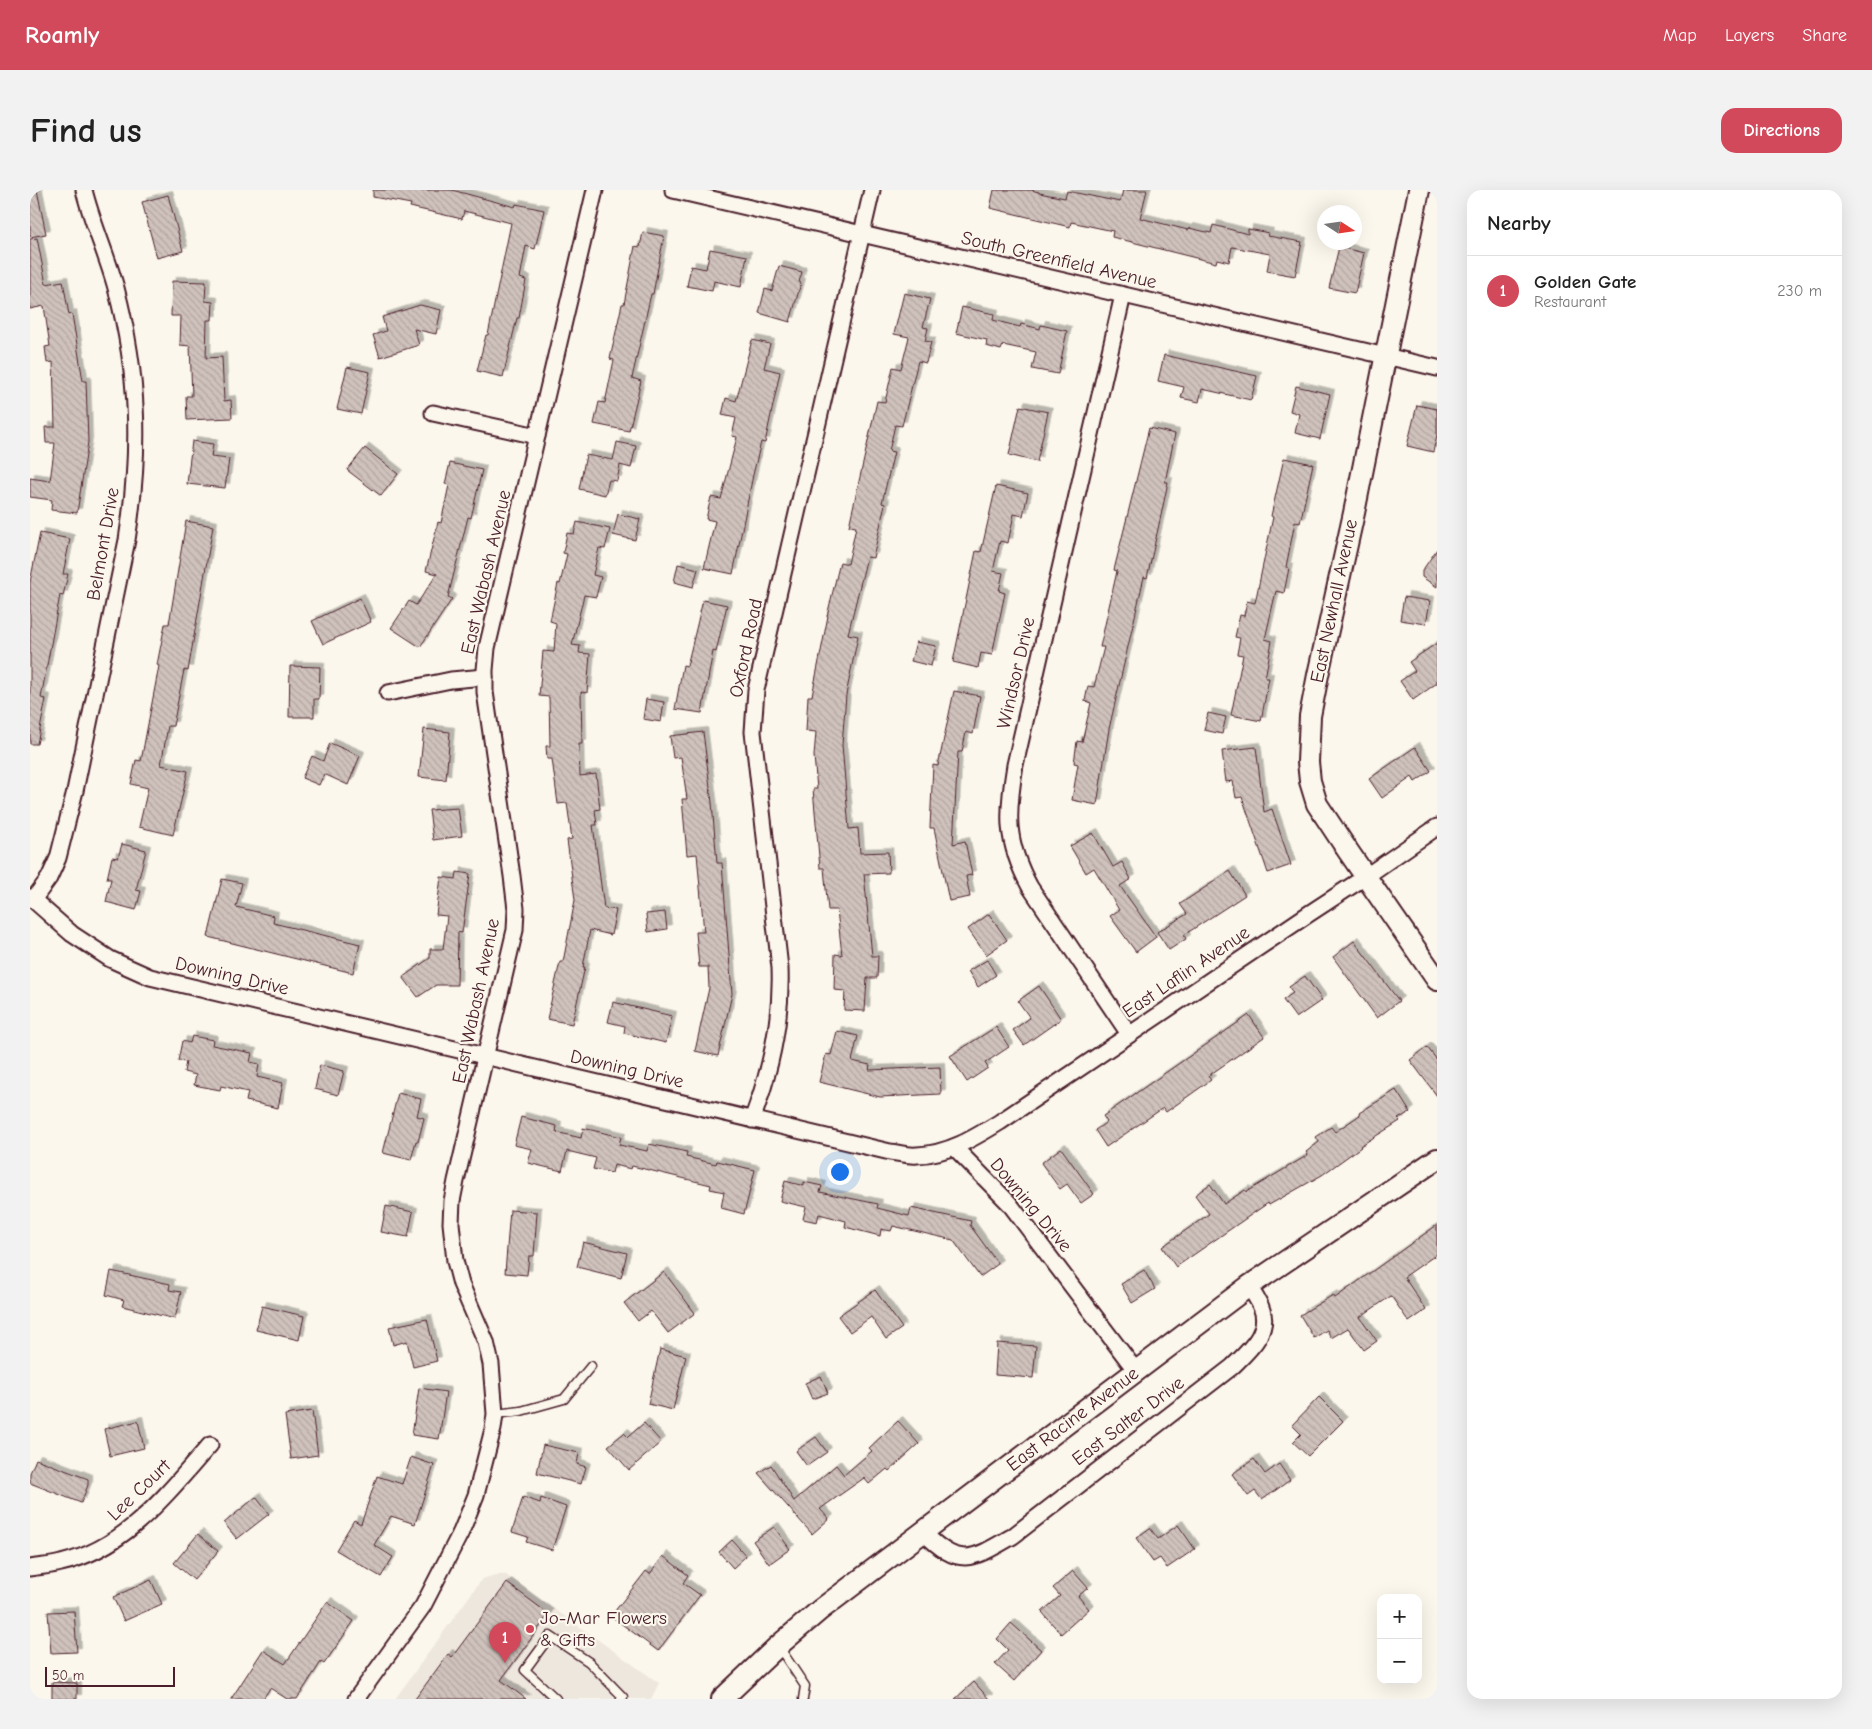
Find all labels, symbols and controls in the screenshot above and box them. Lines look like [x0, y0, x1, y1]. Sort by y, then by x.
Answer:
text: Roamly [25, 21, 99, 49]
text: Map [1663, 25, 1697, 46]
text: Layers [1725, 25, 1774, 46]
text: Share [1802, 25, 1847, 46]
button: Directions [1721, 108, 1842, 153]
text: Find us [30, 110, 142, 151]
north arrow [1317, 205, 1362, 250]
text: Nearby [1487, 211, 1551, 235]
street label: South Greenfield Avenue [959, 227, 1159, 293]
text: Golden Gate [1534, 271, 1636, 293]
text: 1 [1500, 282, 1506, 300]
text: 230 m [1777, 282, 1822, 300]
text: Restaurant [1534, 293, 1606, 311]
street label: Belmont Drive [82, 486, 124, 602]
street label: East Wabash Avenue [456, 488, 516, 656]
street label: East Newhall Avenue [1306, 517, 1362, 685]
street label: Oxford Road [725, 596, 767, 700]
street label: Windsor Drive [992, 615, 1040, 731]
street label: East Wabash Avenue [448, 916, 504, 1086]
street label: East Laflin Avenue [1118, 921, 1254, 1023]
street label: Downing Drive [173, 952, 291, 1000]
street label: Downing Drive [568, 1045, 686, 1093]
street label: Downing Drive [985, 1154, 1077, 1256]
your location [827, 1159, 853, 1185]
street label: East Racine Avenue [1002, 1362, 1143, 1476]
street label: East Salter Drive [1068, 1372, 1188, 1470]
street label: Lee Court [103, 1454, 175, 1525]
map controls [1377, 1594, 1422, 1684]
button: + [1377, 1594, 1422, 1639]
place label: Jo-Mar Flowers & Gifts [540, 1607, 667, 1651]
pin: 1 [489, 1622, 521, 1663]
marker: Jo-Mar Flowers & Gifts [524, 1623, 536, 1635]
button: − [1377, 1639, 1422, 1684]
scale bar [45, 1664, 175, 1687]
text: 50 m [52, 1667, 84, 1684]

